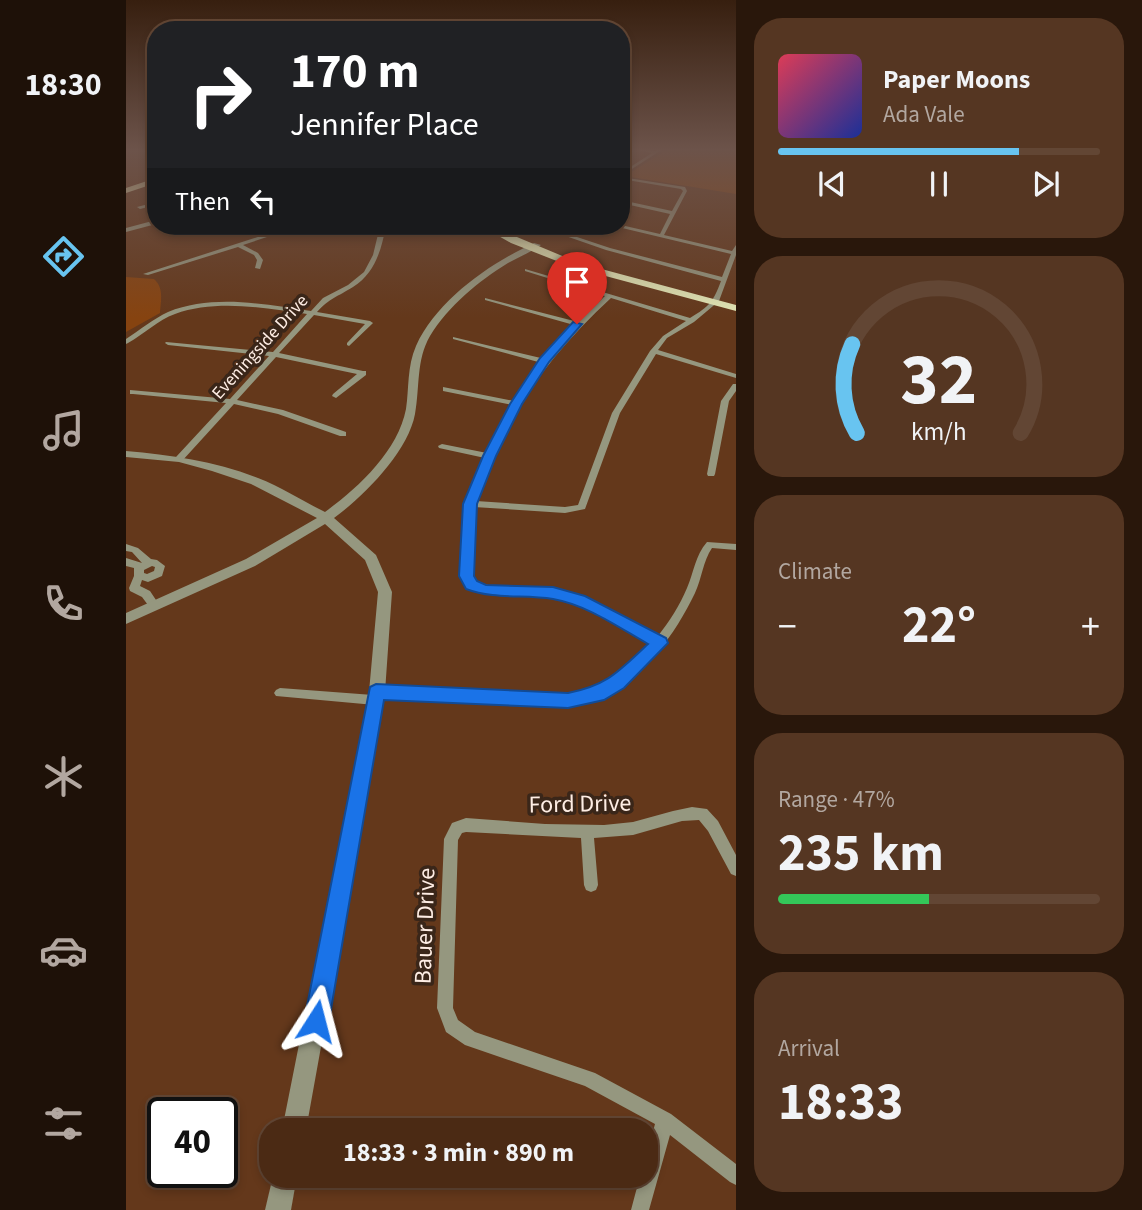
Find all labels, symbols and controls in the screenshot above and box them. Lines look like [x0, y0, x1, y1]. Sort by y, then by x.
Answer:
text: 170 m [290, 37, 419, 107]
icon: right [175, 49, 266, 140]
text: Paper Moons [883, 61, 1030, 98]
text: 18:30 [24, 62, 102, 108]
text: Ada Vale [883, 98, 965, 131]
text: Jennifer Place [290, 102, 479, 148]
icon: previous [813, 165, 851, 203]
icon: pause [920, 165, 958, 203]
icon: next [1027, 165, 1065, 203]
icon: left [244, 182, 282, 220]
text: Then [175, 183, 230, 220]
icon: directions [39, 232, 88, 281]
pin [547, 252, 607, 324]
icon: arrive [558, 263, 596, 301]
street label: Eveningside Drive [206, 289, 314, 405]
text: 32 [901, 328, 977, 432]
icon: music [39, 406, 88, 455]
text: km/h [911, 413, 967, 449]
text: Climate [778, 555, 852, 588]
icon: phone [39, 579, 88, 628]
text: 22° [902, 589, 976, 663]
text: − [778, 600, 797, 654]
text: + [1081, 600, 1100, 654]
icon: climate [39, 752, 88, 801]
text: Range · 47% [778, 783, 895, 816]
street label: Ford Drive [528, 786, 632, 822]
text: 235 km [778, 817, 944, 891]
street label: Bauer Drive [405, 867, 445, 985]
icon: car [39, 926, 88, 975]
position arrow [279, 984, 353, 1058]
text: Arrival [778, 1032, 840, 1065]
text: 18:33 [778, 1066, 903, 1140]
speed limit sign: 40 [147, 1097, 238, 1188]
icon: filters [39, 1099, 88, 1148]
text: 18:33 · 3 min · 890 m [343, 1134, 574, 1171]

